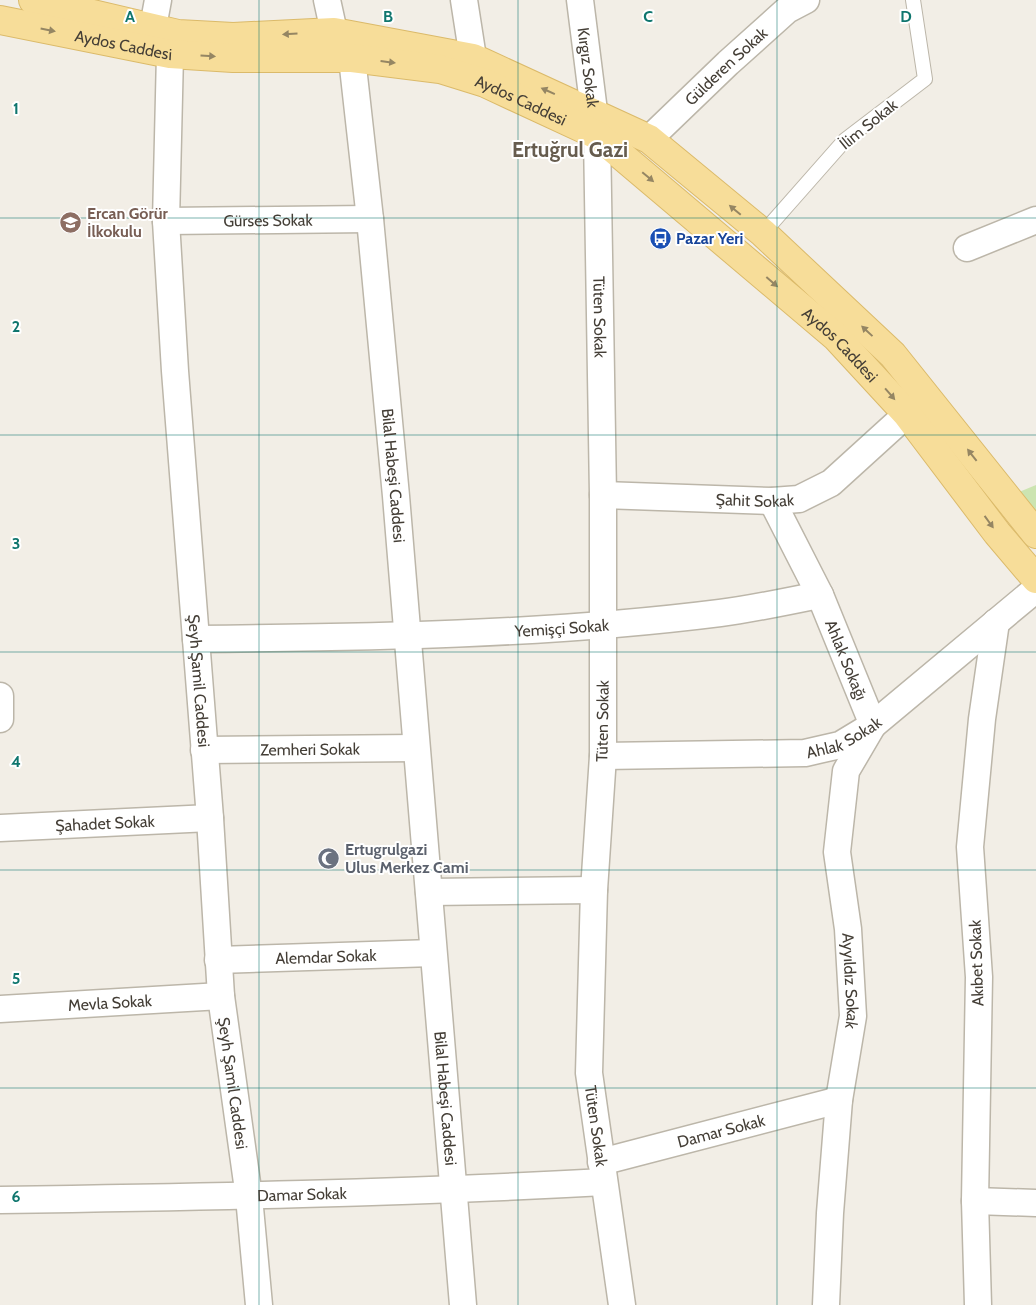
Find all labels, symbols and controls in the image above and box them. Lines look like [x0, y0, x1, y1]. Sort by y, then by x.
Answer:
text: A [125, 7, 135, 26]
text: B [383, 7, 393, 26]
text: C [643, 7, 653, 26]
text: D [900, 7, 912, 26]
street label: Gülderen Sokak [681, 23, 772, 109]
one-way arrow [40, 26, 56, 34]
street label: Aydos Caddesi [73, 26, 173, 64]
street label: Kırgız Sokak [574, 26, 603, 110]
one-way arrow [282, 31, 298, 39]
one-way arrow [200, 53, 216, 61]
one-way arrow [380, 58, 396, 66]
street label: Aydos Caddesi [473, 72, 570, 130]
one-way arrow [541, 87, 555, 95]
street label: İlim Sokak [836, 95, 902, 153]
text: 1 [13, 99, 19, 118]
district label: Ertuğrul Gazi [512, 137, 628, 162]
one-way arrow [642, 171, 654, 183]
place label: Ercan Görür İlkokulu [87, 204, 169, 241]
one-way arrow [728, 204, 741, 215]
school or university icon: Ercan Görür İlkokulu [59, 210, 83, 234]
street label: Gürses Sokak [223, 211, 314, 230]
bus stop icon: Pazar Yeri [648, 226, 672, 250]
place label: Pazar Yeri [676, 229, 743, 248]
street label: Tüten Sokak [589, 276, 610, 359]
one-way arrow [765, 277, 778, 288]
street label: Aydos Caddesi [798, 304, 882, 386]
text: 2 [12, 317, 20, 336]
one-way arrow [862, 325, 874, 337]
one-way arrow [884, 388, 895, 401]
street label: Bilal Habeşi Caddesi [378, 408, 409, 543]
one-way arrow [967, 449, 978, 462]
street label: Şahit Sokak [715, 490, 796, 511]
one-way arrow [984, 515, 995, 528]
text: 3 [12, 534, 20, 553]
street label: Şeyh Şamil Caddesi [184, 614, 213, 748]
street label: Yemişçi Sokak [513, 615, 610, 641]
street label: Ahlak Sokağı [821, 617, 871, 703]
street label: Tüten Sokak [592, 679, 613, 762]
street label: Ahlak Sokak [804, 712, 886, 762]
street label: Zemheri Sokak [260, 740, 361, 759]
text: 4 [11, 752, 21, 771]
street label: Şahadet Sokak [55, 812, 156, 835]
place label: Ertugrulgazi Ulus Merkez Cami [345, 840, 469, 877]
mosque icon: Ertugrulgazi Ulus Merkez Cami [317, 846, 341, 870]
street label: Akıbet Sokak [965, 919, 988, 1007]
street label: Ayyıldız Sokak [838, 932, 862, 1031]
street label: Alemdar Sokak [275, 946, 378, 968]
text: 5 [12, 969, 20, 988]
street label: Mevla Sokak [67, 991, 153, 1015]
street label: Şeyh Şamil Caddesi [214, 1016, 251, 1151]
street label: Bilal Habeşi Caddesi [430, 1030, 460, 1166]
street label: Tüten Sokak [581, 1084, 611, 1169]
street label: Damar Sokak [675, 1111, 768, 1152]
street label: Damar Sokak [257, 1184, 348, 1205]
text: 6 [12, 1187, 21, 1206]

